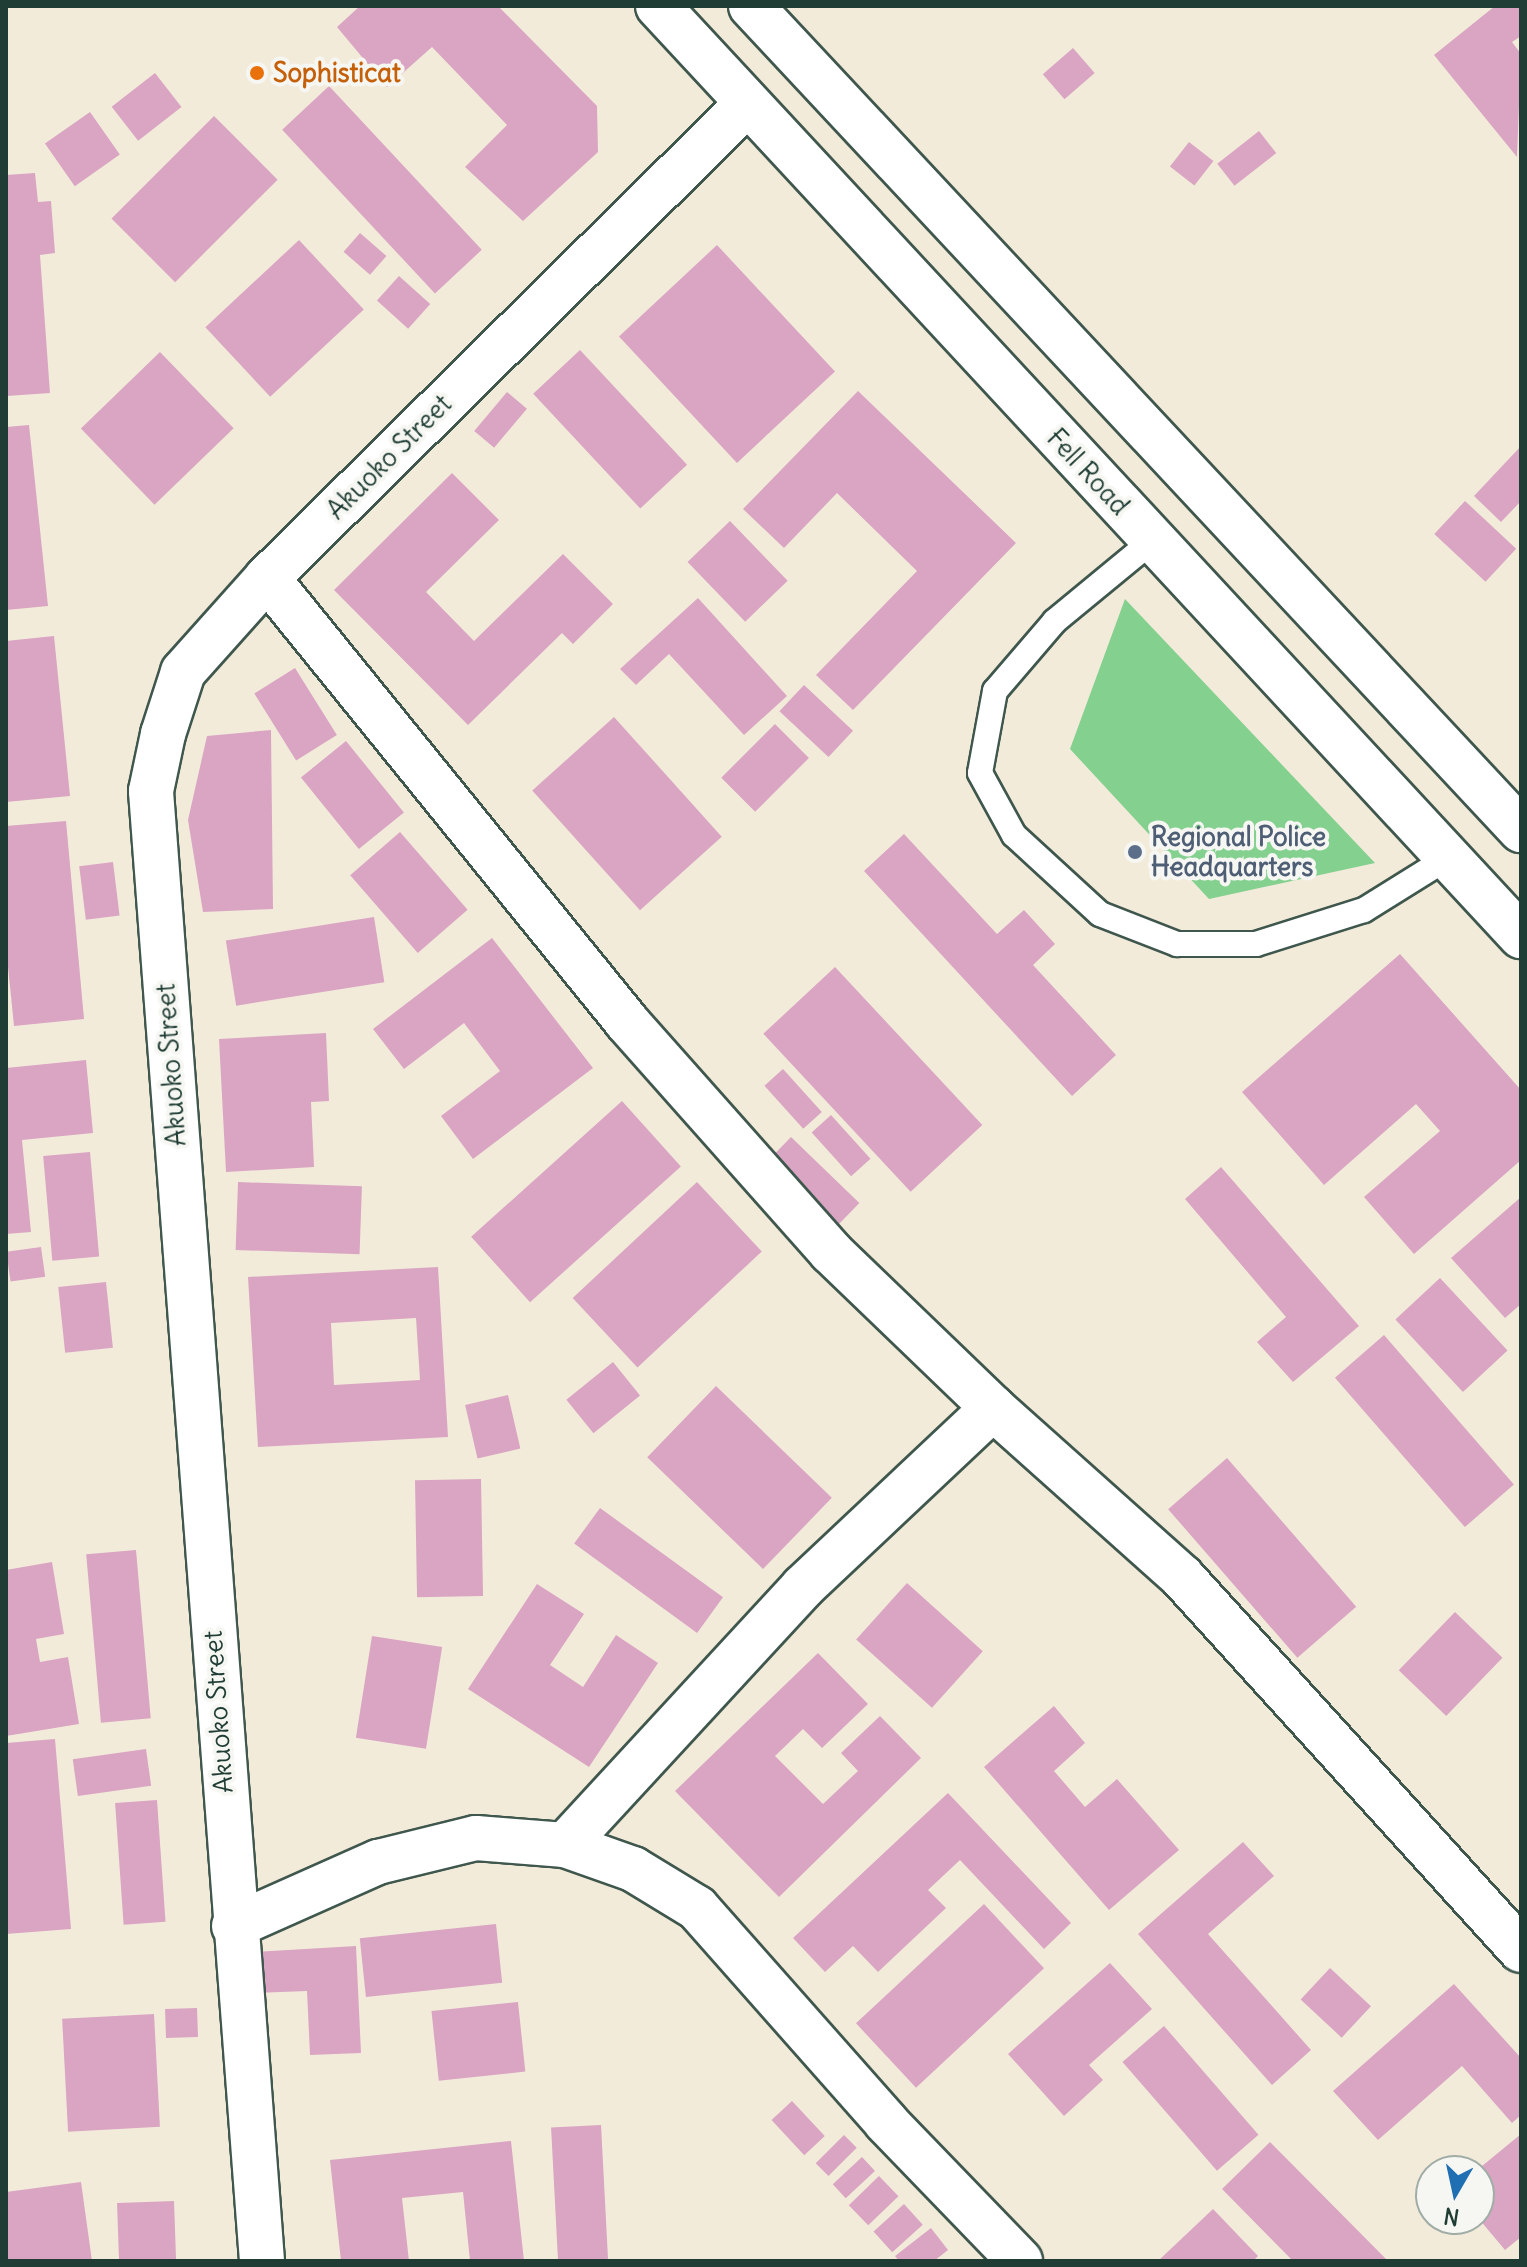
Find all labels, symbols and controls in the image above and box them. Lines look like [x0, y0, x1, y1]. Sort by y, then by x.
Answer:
place label: Sophisticat [273, 57, 401, 89]
marker: Sophisticat [248, 64, 266, 82]
street label: Akuoko Street [320, 388, 458, 526]
street label: Fell Road [1040, 423, 1136, 521]
place label: Regional Police Headquarters [1151, 821, 1326, 882]
marker: Regional Police Headquarters [1126, 843, 1144, 861]
street label: Akuoko Street [150, 983, 192, 1147]
street label: Akuoko Street [197, 1630, 239, 1794]
north arrow [1415, 2155, 1495, 2235]
text: N [1442, 2202, 1461, 2232]

